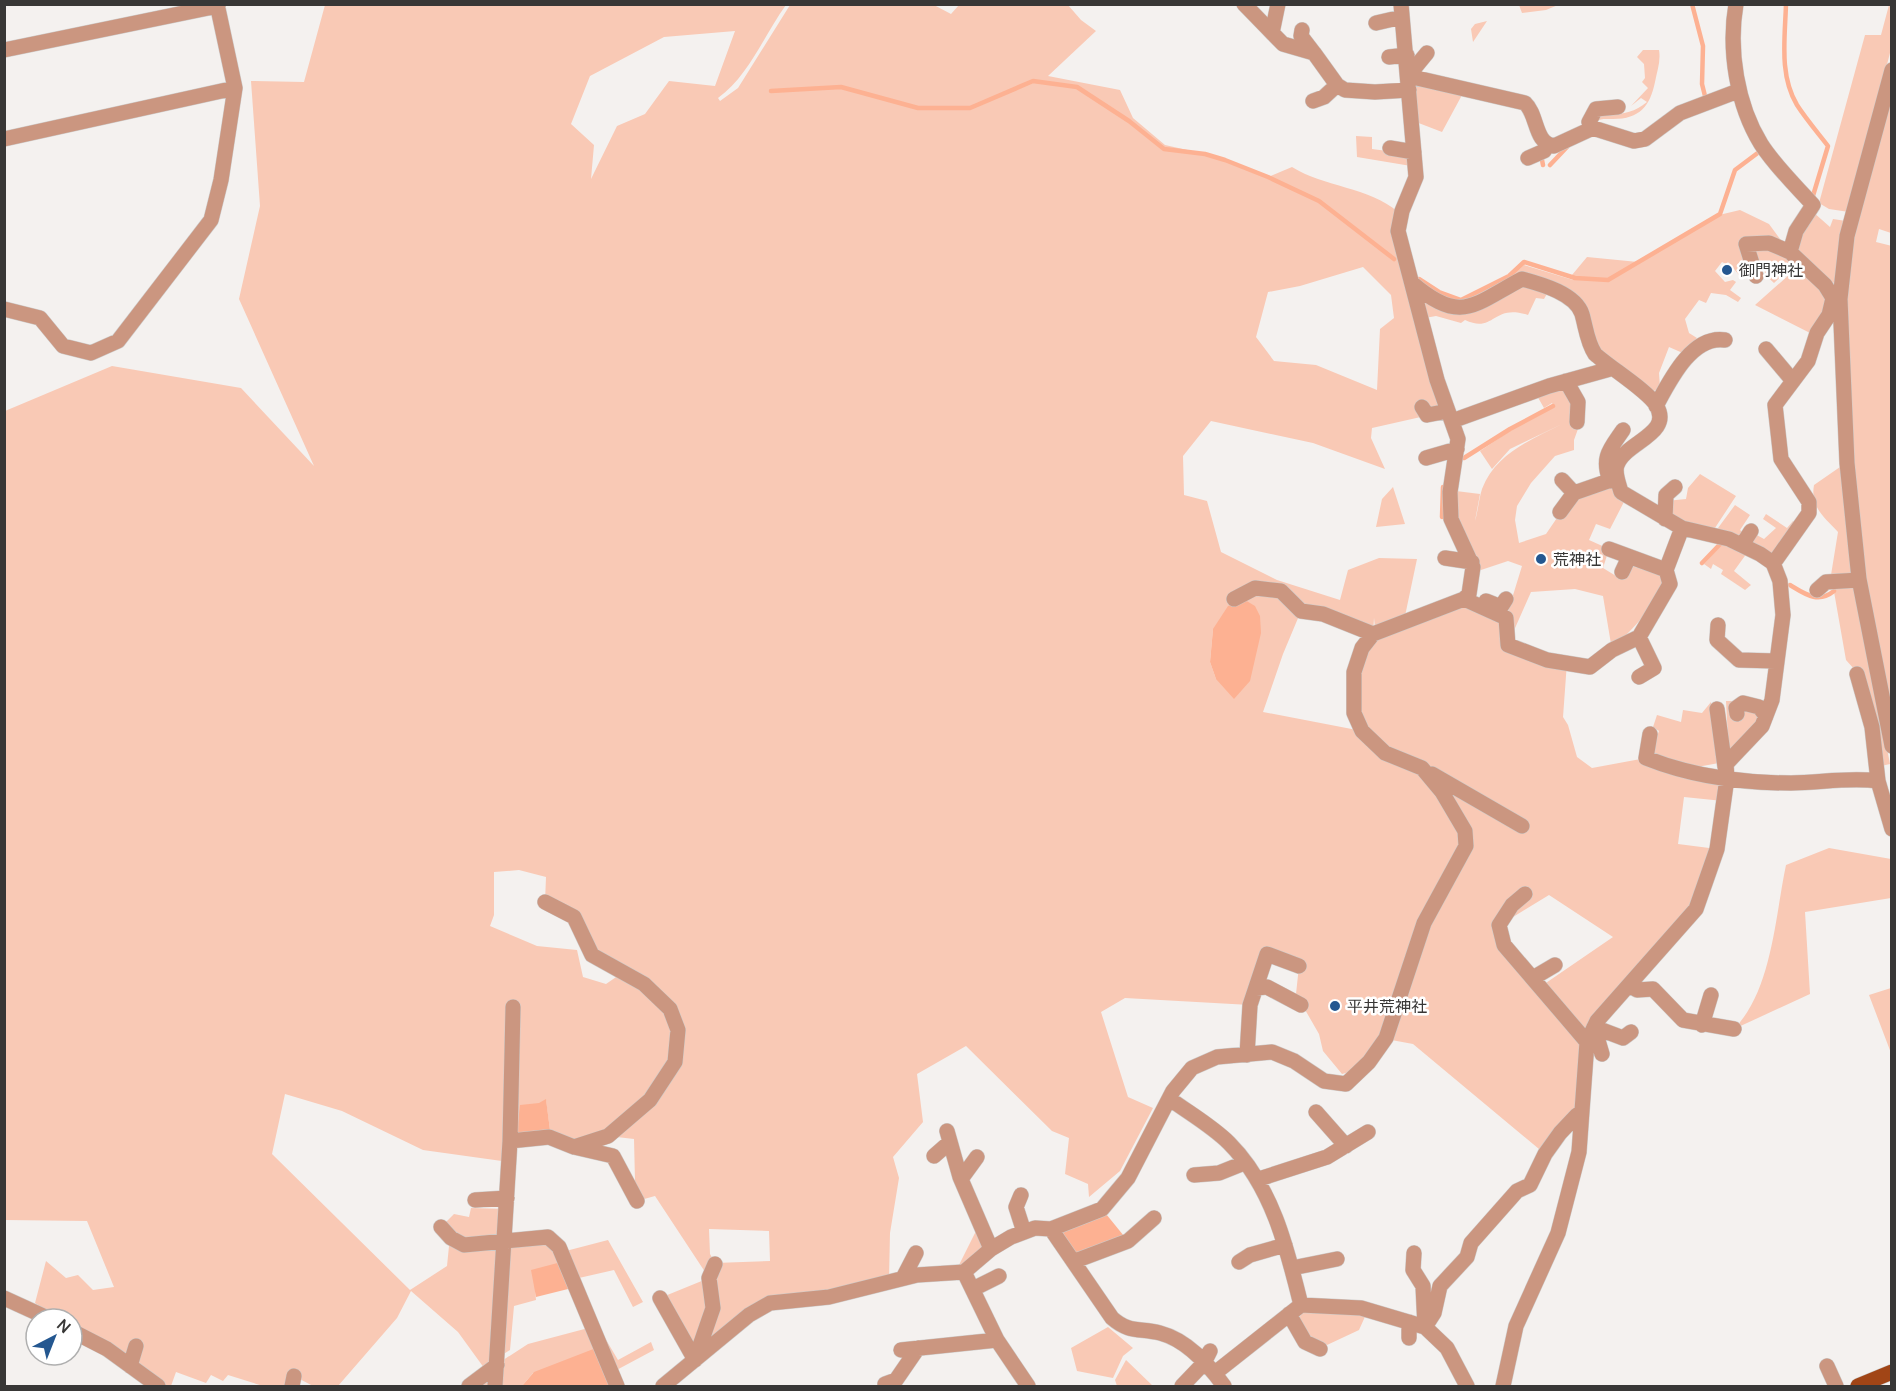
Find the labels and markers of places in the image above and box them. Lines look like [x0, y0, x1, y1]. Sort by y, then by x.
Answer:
place label: 御門神社 [1739, 259, 1803, 281]
marker: 御門神社 [1720, 263, 1734, 277]
place label: 荒神社 [1553, 548, 1601, 570]
marker: 荒神社 [1534, 552, 1548, 566]
place label: 平井荒神社 [1347, 995, 1427, 1017]
marker: 平井荒神社 [1328, 999, 1342, 1013]

